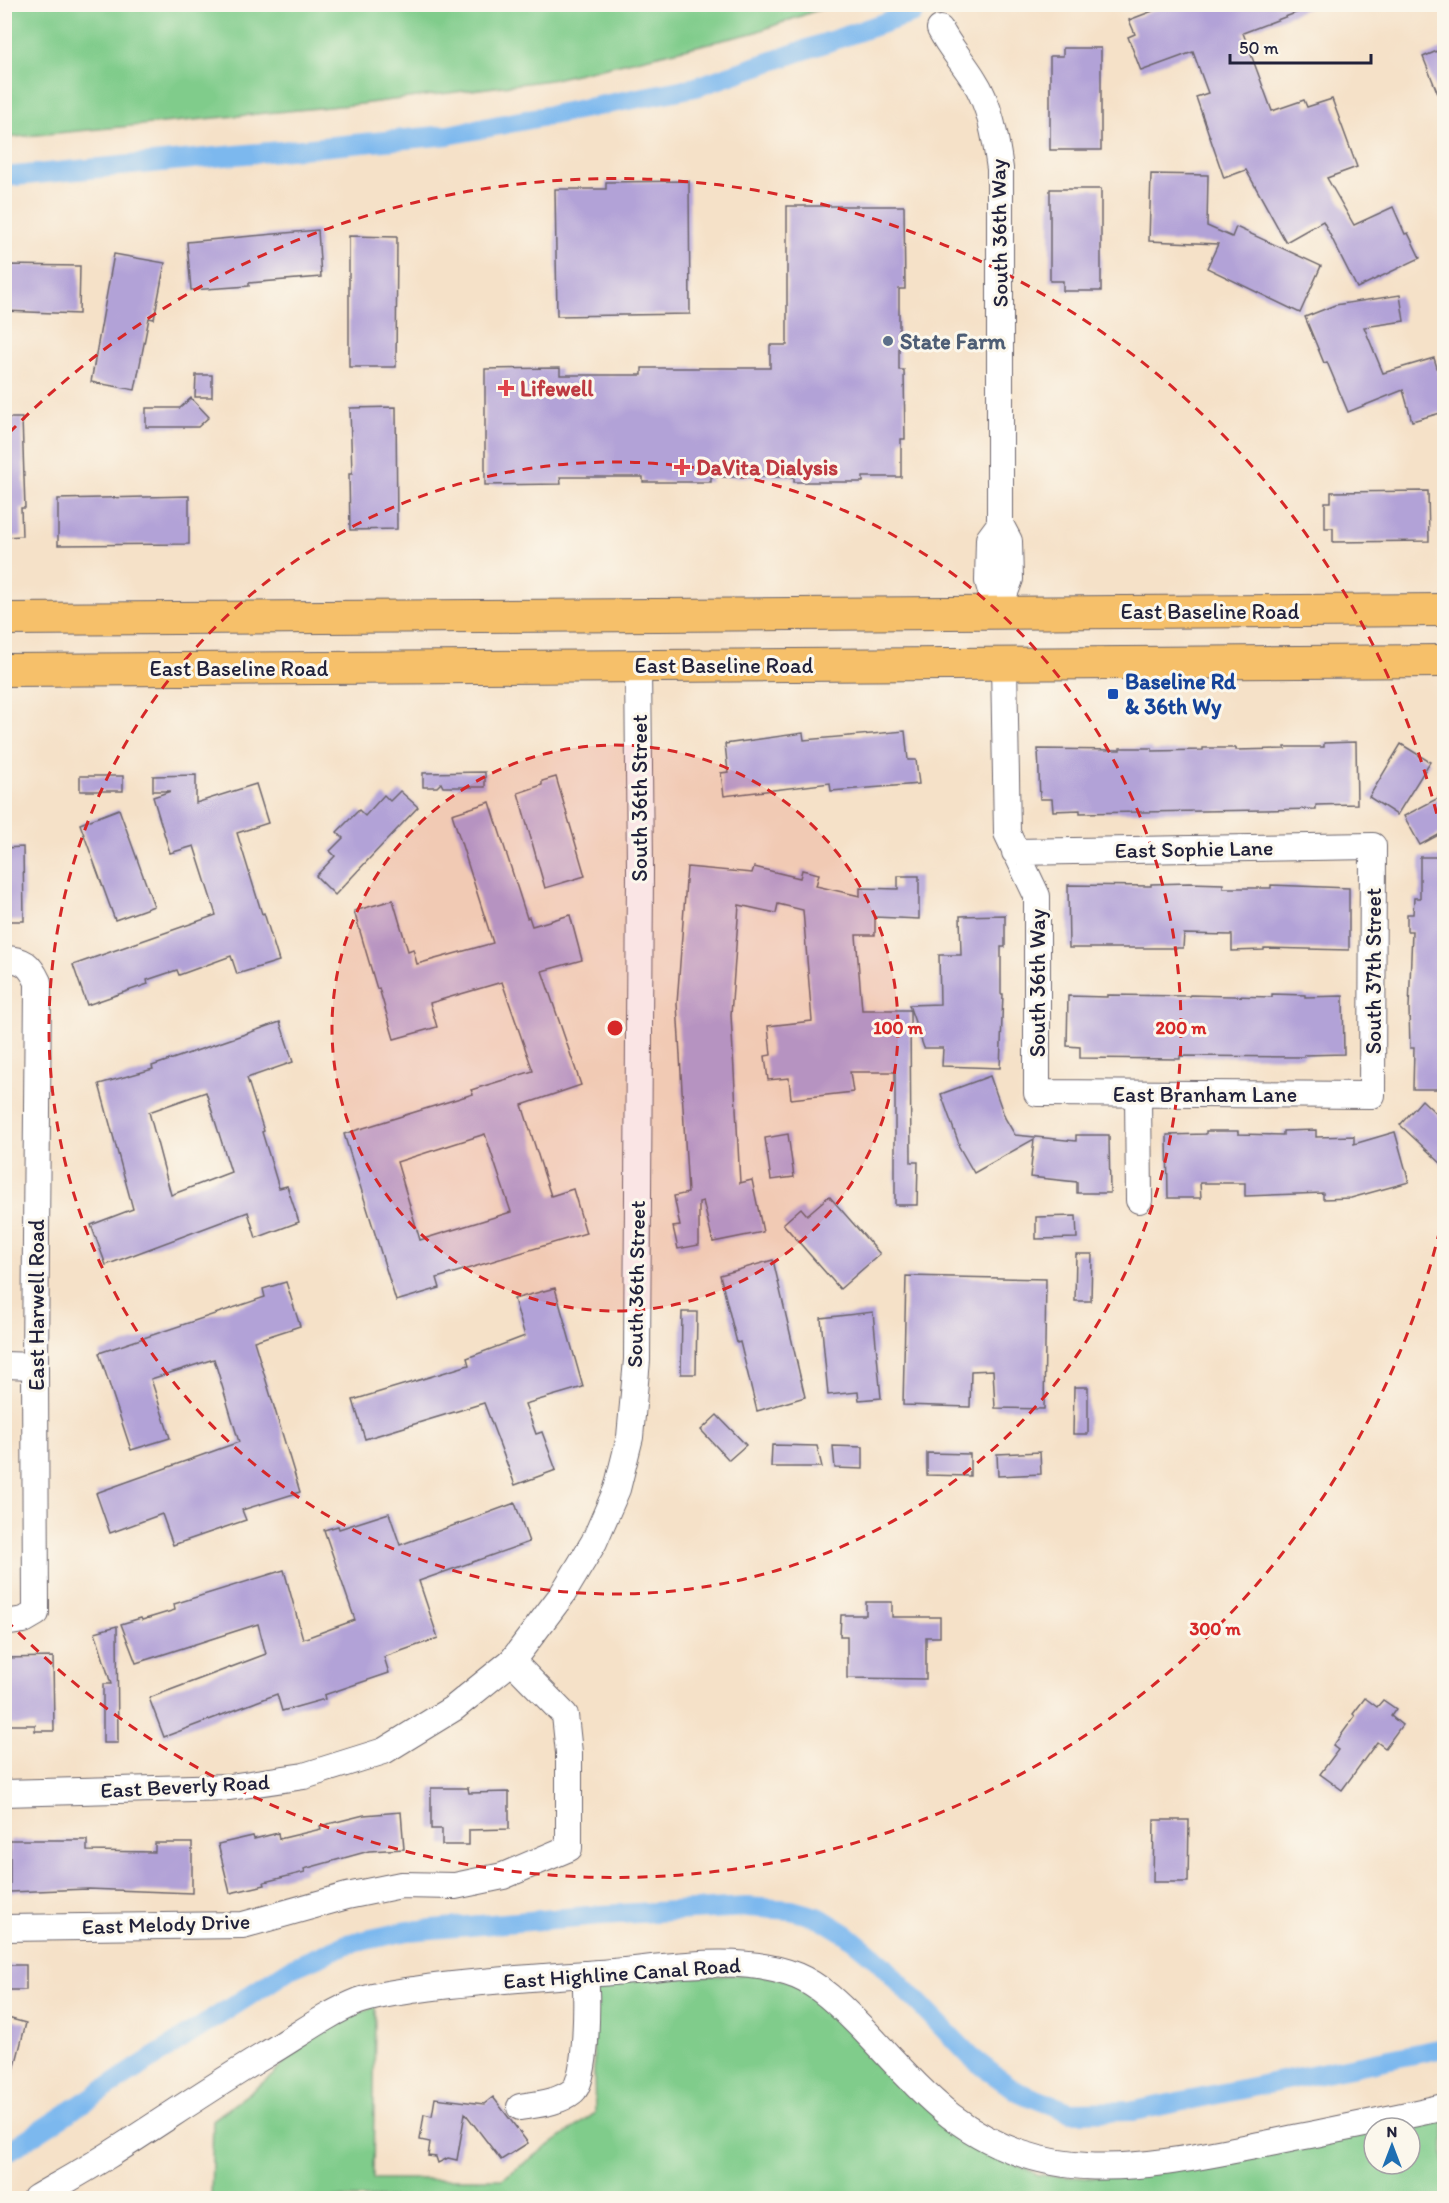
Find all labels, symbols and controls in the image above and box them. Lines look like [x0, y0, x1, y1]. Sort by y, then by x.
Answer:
scale bar [1230, 27, 1371, 65]
text: 50 m [1239, 37, 1279, 59]
street label: South 36th Way [984, 158, 1014, 308]
place label: State Farm [900, 328, 1006, 355]
marker: State Farm [881, 334, 895, 348]
place label: Lifewell [520, 375, 594, 402]
marker: Lifewell [497, 379, 515, 397]
place label: DaVita Dialysis [696, 454, 838, 481]
marker: DaVita Dialysis [673, 458, 691, 476]
street label: East Baseline Road [1121, 598, 1300, 625]
street label: East Baseline Road [635, 652, 814, 679]
street label: East Baseline Road [150, 655, 329, 682]
place label: Baseline Rd & 36th Wy [1125, 668, 1237, 720]
marker: Baseline Rd & 36th Wy [1106, 687, 1120, 701]
street label: South 36th Street [626, 714, 653, 882]
street label: East Sophie Lane [1114, 834, 1274, 864]
street label: South 37th Street [1360, 888, 1387, 1054]
street label: South 36th Way [1024, 908, 1051, 1057]
text: 100 m [873, 1017, 924, 1039]
text: 200 m [1156, 1017, 1207, 1039]
centre of rings [605, 1018, 625, 1038]
street label: East Branham Lane [1113, 1081, 1297, 1108]
street label: South 36th Street [621, 1200, 651, 1368]
street label: East Harwell Road [23, 1219, 50, 1391]
text: 300 m [1189, 1618, 1241, 1640]
street label: East Beverly Road [100, 1768, 270, 1804]
street label: East Melody Drive [81, 1908, 251, 1940]
street label: East Highline Canal Road [502, 1951, 742, 1995]
north arrow [1362, 2116, 1422, 2176]
text: N [1387, 2122, 1397, 2141]

